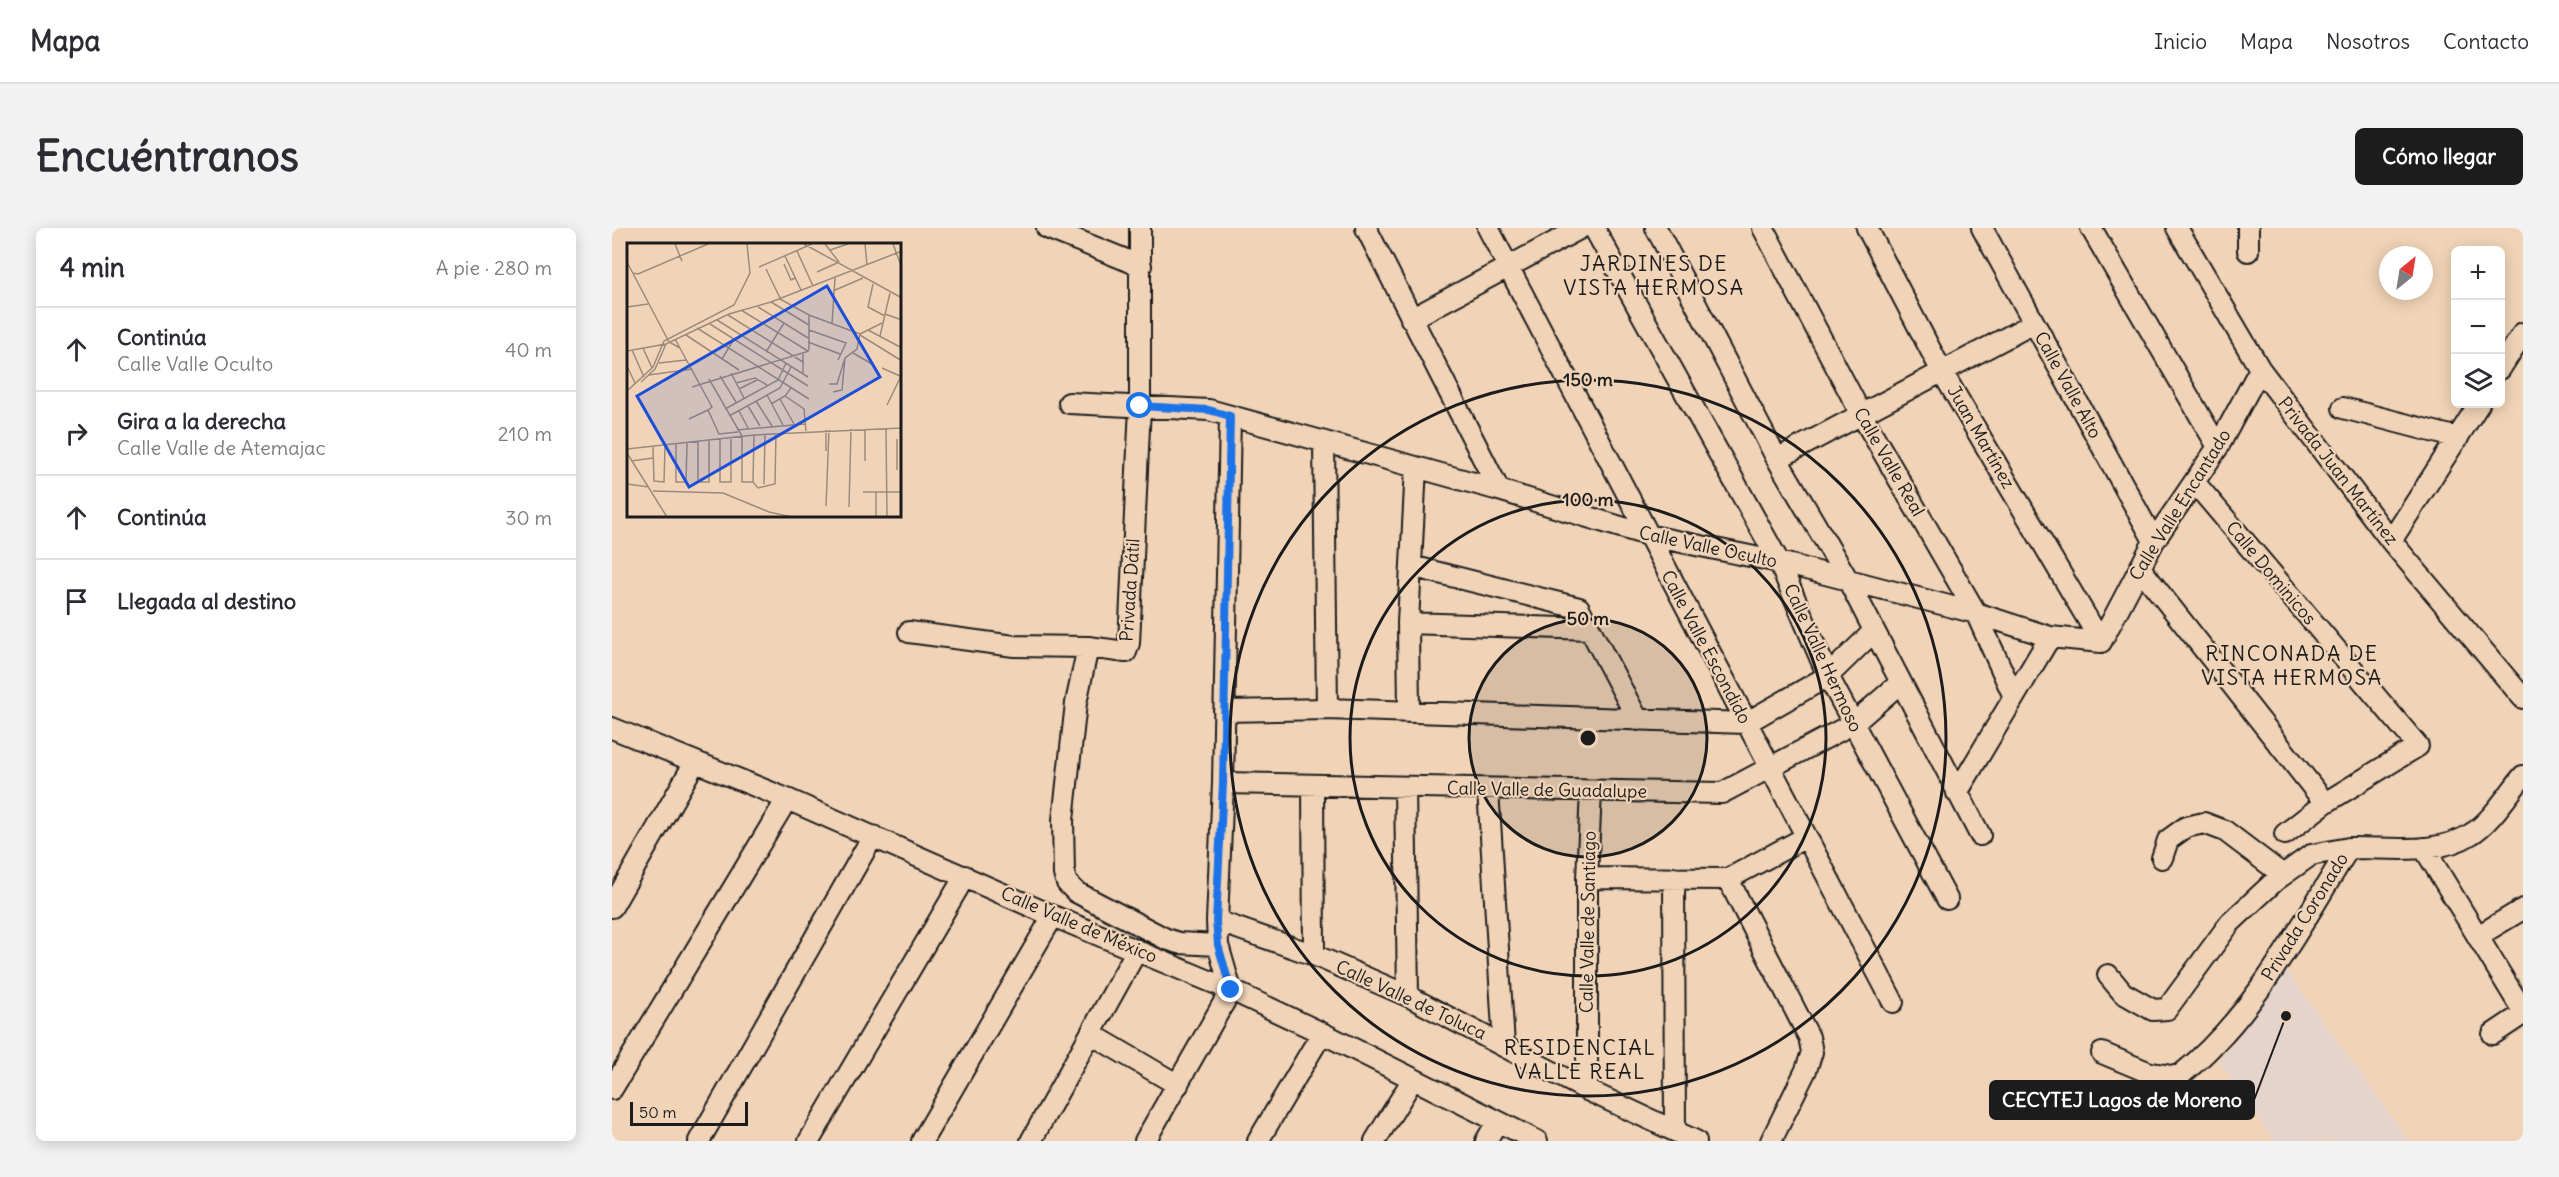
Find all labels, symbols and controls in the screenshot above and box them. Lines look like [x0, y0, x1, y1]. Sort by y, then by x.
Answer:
text: Mapa [30, 23, 100, 59]
text: Inicio [2154, 28, 2207, 55]
text: Mapa [2240, 28, 2293, 55]
text: Nosotros [2326, 28, 2410, 55]
text: Contacto [2443, 28, 2529, 55]
button: Cómo llegar [2355, 128, 2523, 185]
text: Encuéntranos [36, 130, 299, 182]
inset map [627, 243, 902, 518]
north arrow [2379, 246, 2433, 300]
map controls [2451, 246, 2505, 408]
button: + [2451, 246, 2505, 300]
district label: JARDINES DE VISTA HERMOSA [1563, 250, 1745, 301]
text: 4 min [60, 251, 125, 284]
text: A pie · 280 m [436, 255, 552, 280]
button: − [2451, 300, 2505, 354]
text: Continúa [117, 323, 206, 351]
street label: Calle Valle Alto [2030, 327, 2107, 442]
icon: ahead [60, 333, 93, 366]
text: 40 m [505, 337, 552, 362]
text: Calle Valle Oculto [117, 351, 273, 376]
button: layers [2451, 354, 2505, 408]
text: 150 m [1563, 368, 1613, 391]
street label: Juan Martínez [1943, 381, 2020, 493]
route start [1126, 392, 1152, 418]
street label: Privada Juan Martínez [2273, 392, 2404, 550]
street label: Calle Valle Real [1849, 403, 1930, 520]
text: Gira a la derecha [117, 407, 286, 435]
icon: right [60, 417, 93, 450]
text: 210 m [498, 421, 552, 446]
street label: Calle Valle Encantado [2124, 425, 2236, 585]
text: Calle Valle de Atemajac [117, 435, 326, 460]
text: 100 m [1563, 488, 1614, 511]
icon: ahead [60, 501, 93, 534]
text: Continúa [117, 503, 206, 531]
text: 30 m [505, 505, 552, 530]
street label: Calle Dominicos [2221, 516, 2321, 629]
street label: Calle Valle Oculto [1637, 521, 1779, 572]
street label: Privada Dátil [1114, 538, 1145, 642]
street label: Calle Valle Escondido [1656, 566, 1757, 727]
street label: Calle Valle Hermoso [1779, 580, 1868, 736]
icon: arrive [60, 585, 93, 618]
text: Llegada al destino [117, 587, 296, 615]
text: 50 m [1567, 607, 1609, 630]
district label: RINCONADA DE VISTA HERMOSA [2201, 640, 2383, 691]
centre of rings [1578, 728, 1598, 748]
street label: Calle Valle de Guadalupe [1447, 776, 1647, 803]
street label: Calle Valle de Santiago [1574, 831, 1601, 1013]
street label: Privada Coronado [2256, 848, 2353, 985]
street label: Calle Valle de México [998, 881, 1161, 968]
street label: Calle Valle de Toluca [1332, 955, 1490, 1045]
route end [1217, 976, 1243, 1002]
district label: RESIDENCIAL VALLE REAL [1504, 1034, 1656, 1085]
callout: CECYTEJ Lagos de Moreno [1990, 1081, 2254, 1119]
text: CECYTEJ Lagos de Moreno [2002, 1087, 2242, 1112]
scale bar [630, 1099, 748, 1126]
text: 50 m [639, 1102, 677, 1122]

